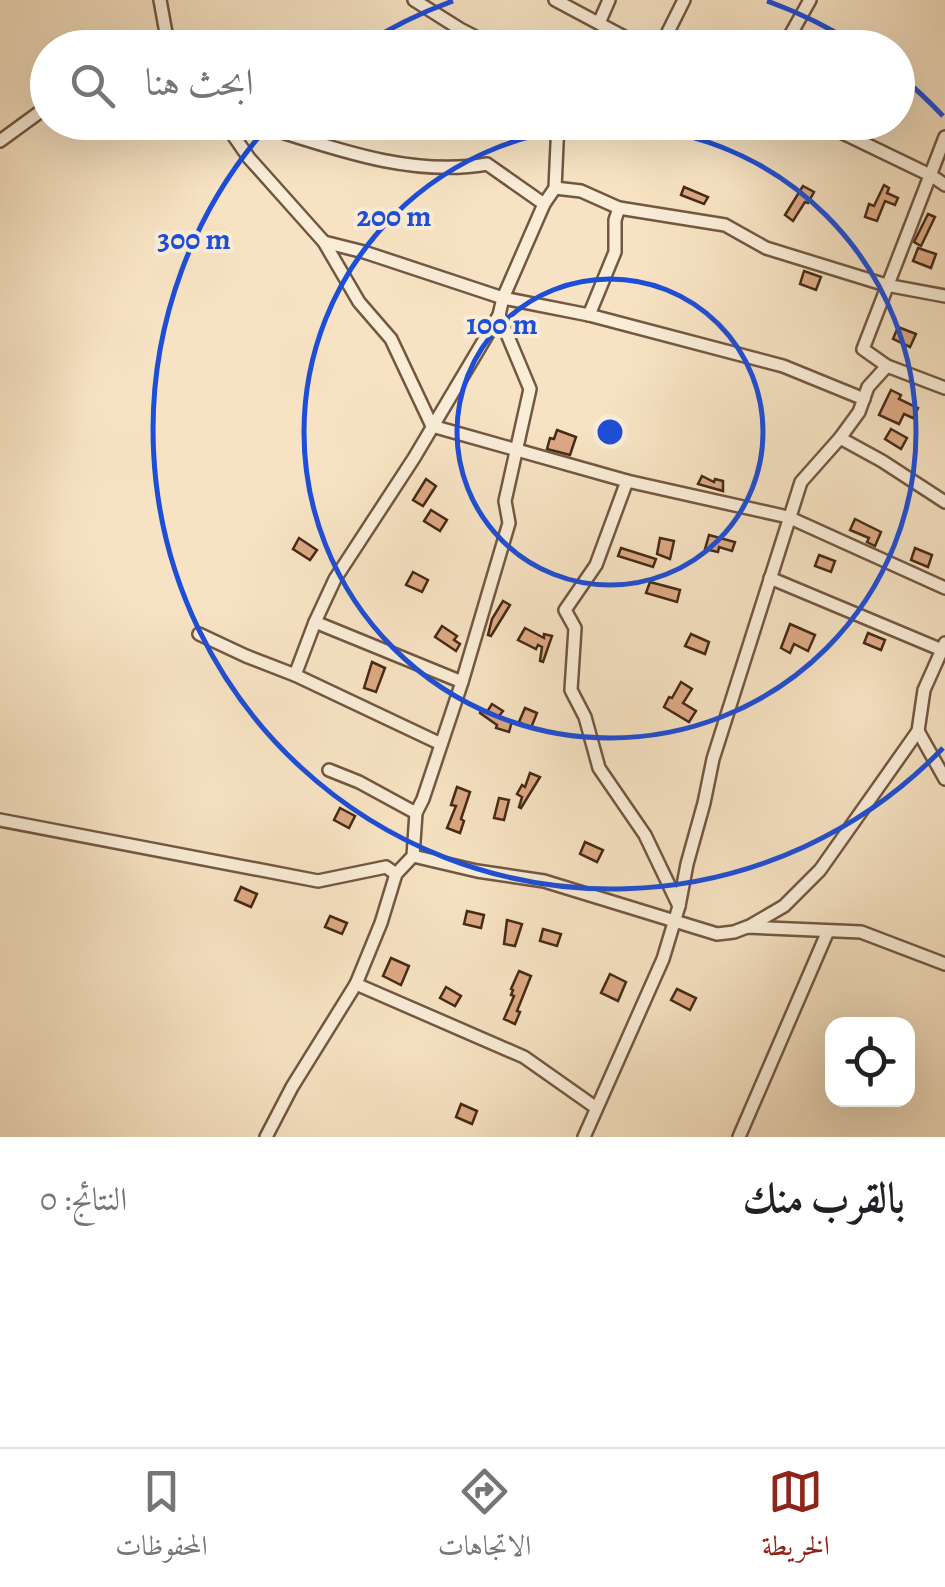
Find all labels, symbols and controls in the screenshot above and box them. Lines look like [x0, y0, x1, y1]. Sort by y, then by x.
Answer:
search box [30, 30, 915, 140]
text: ابحث هنا [145, 56, 254, 108]
icon: search [65, 58, 120, 113]
text: 200 m [356, 196, 432, 236]
text: 300 m [157, 219, 231, 259]
text: 100 m [466, 304, 538, 344]
centre of rings [592, 414, 628, 450]
map controls [825, 1017, 915, 1107]
button: locate [825, 1017, 915, 1107]
text: بالقرب منك [742, 1169, 905, 1226]
text: النتائج: 0 [40, 1177, 127, 1221]
tab: المحفوظات [115, 1464, 207, 1573]
tab: الاتجاهات [438, 1464, 531, 1573]
tab: الخريطة [762, 1464, 830, 1573]

